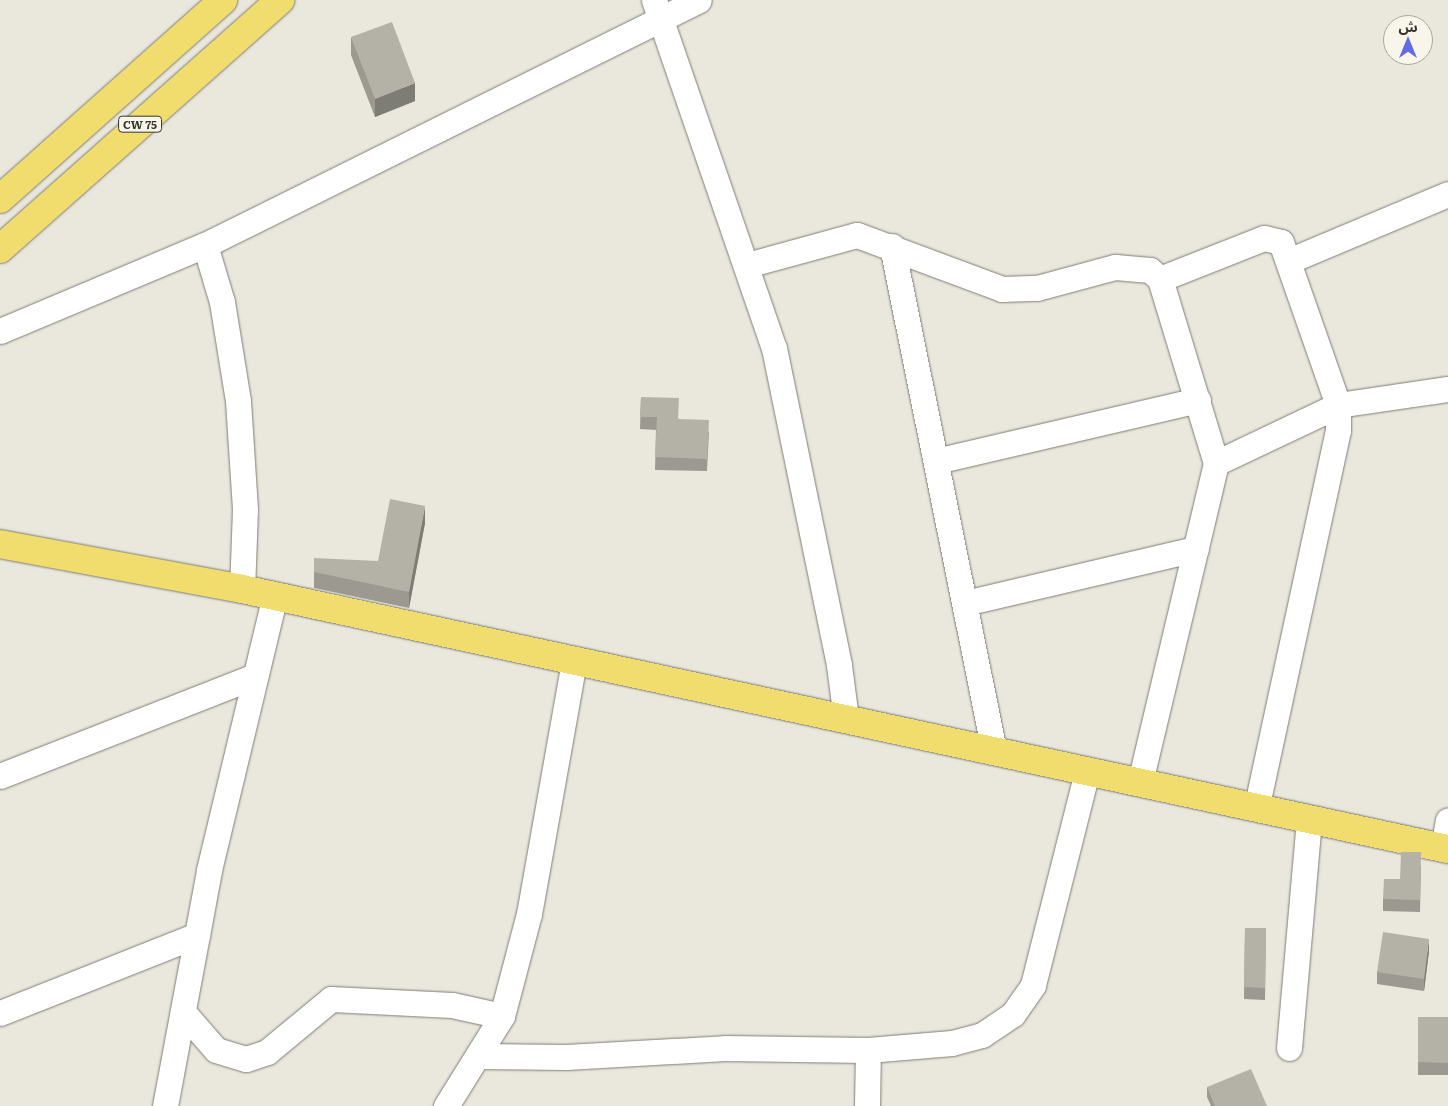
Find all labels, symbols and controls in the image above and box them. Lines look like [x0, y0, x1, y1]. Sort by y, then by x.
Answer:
north arrow [1383, 15, 1433, 65]
text: ش [1398, 16, 1418, 36]
road number: CW 75 [118, 116, 162, 132]

